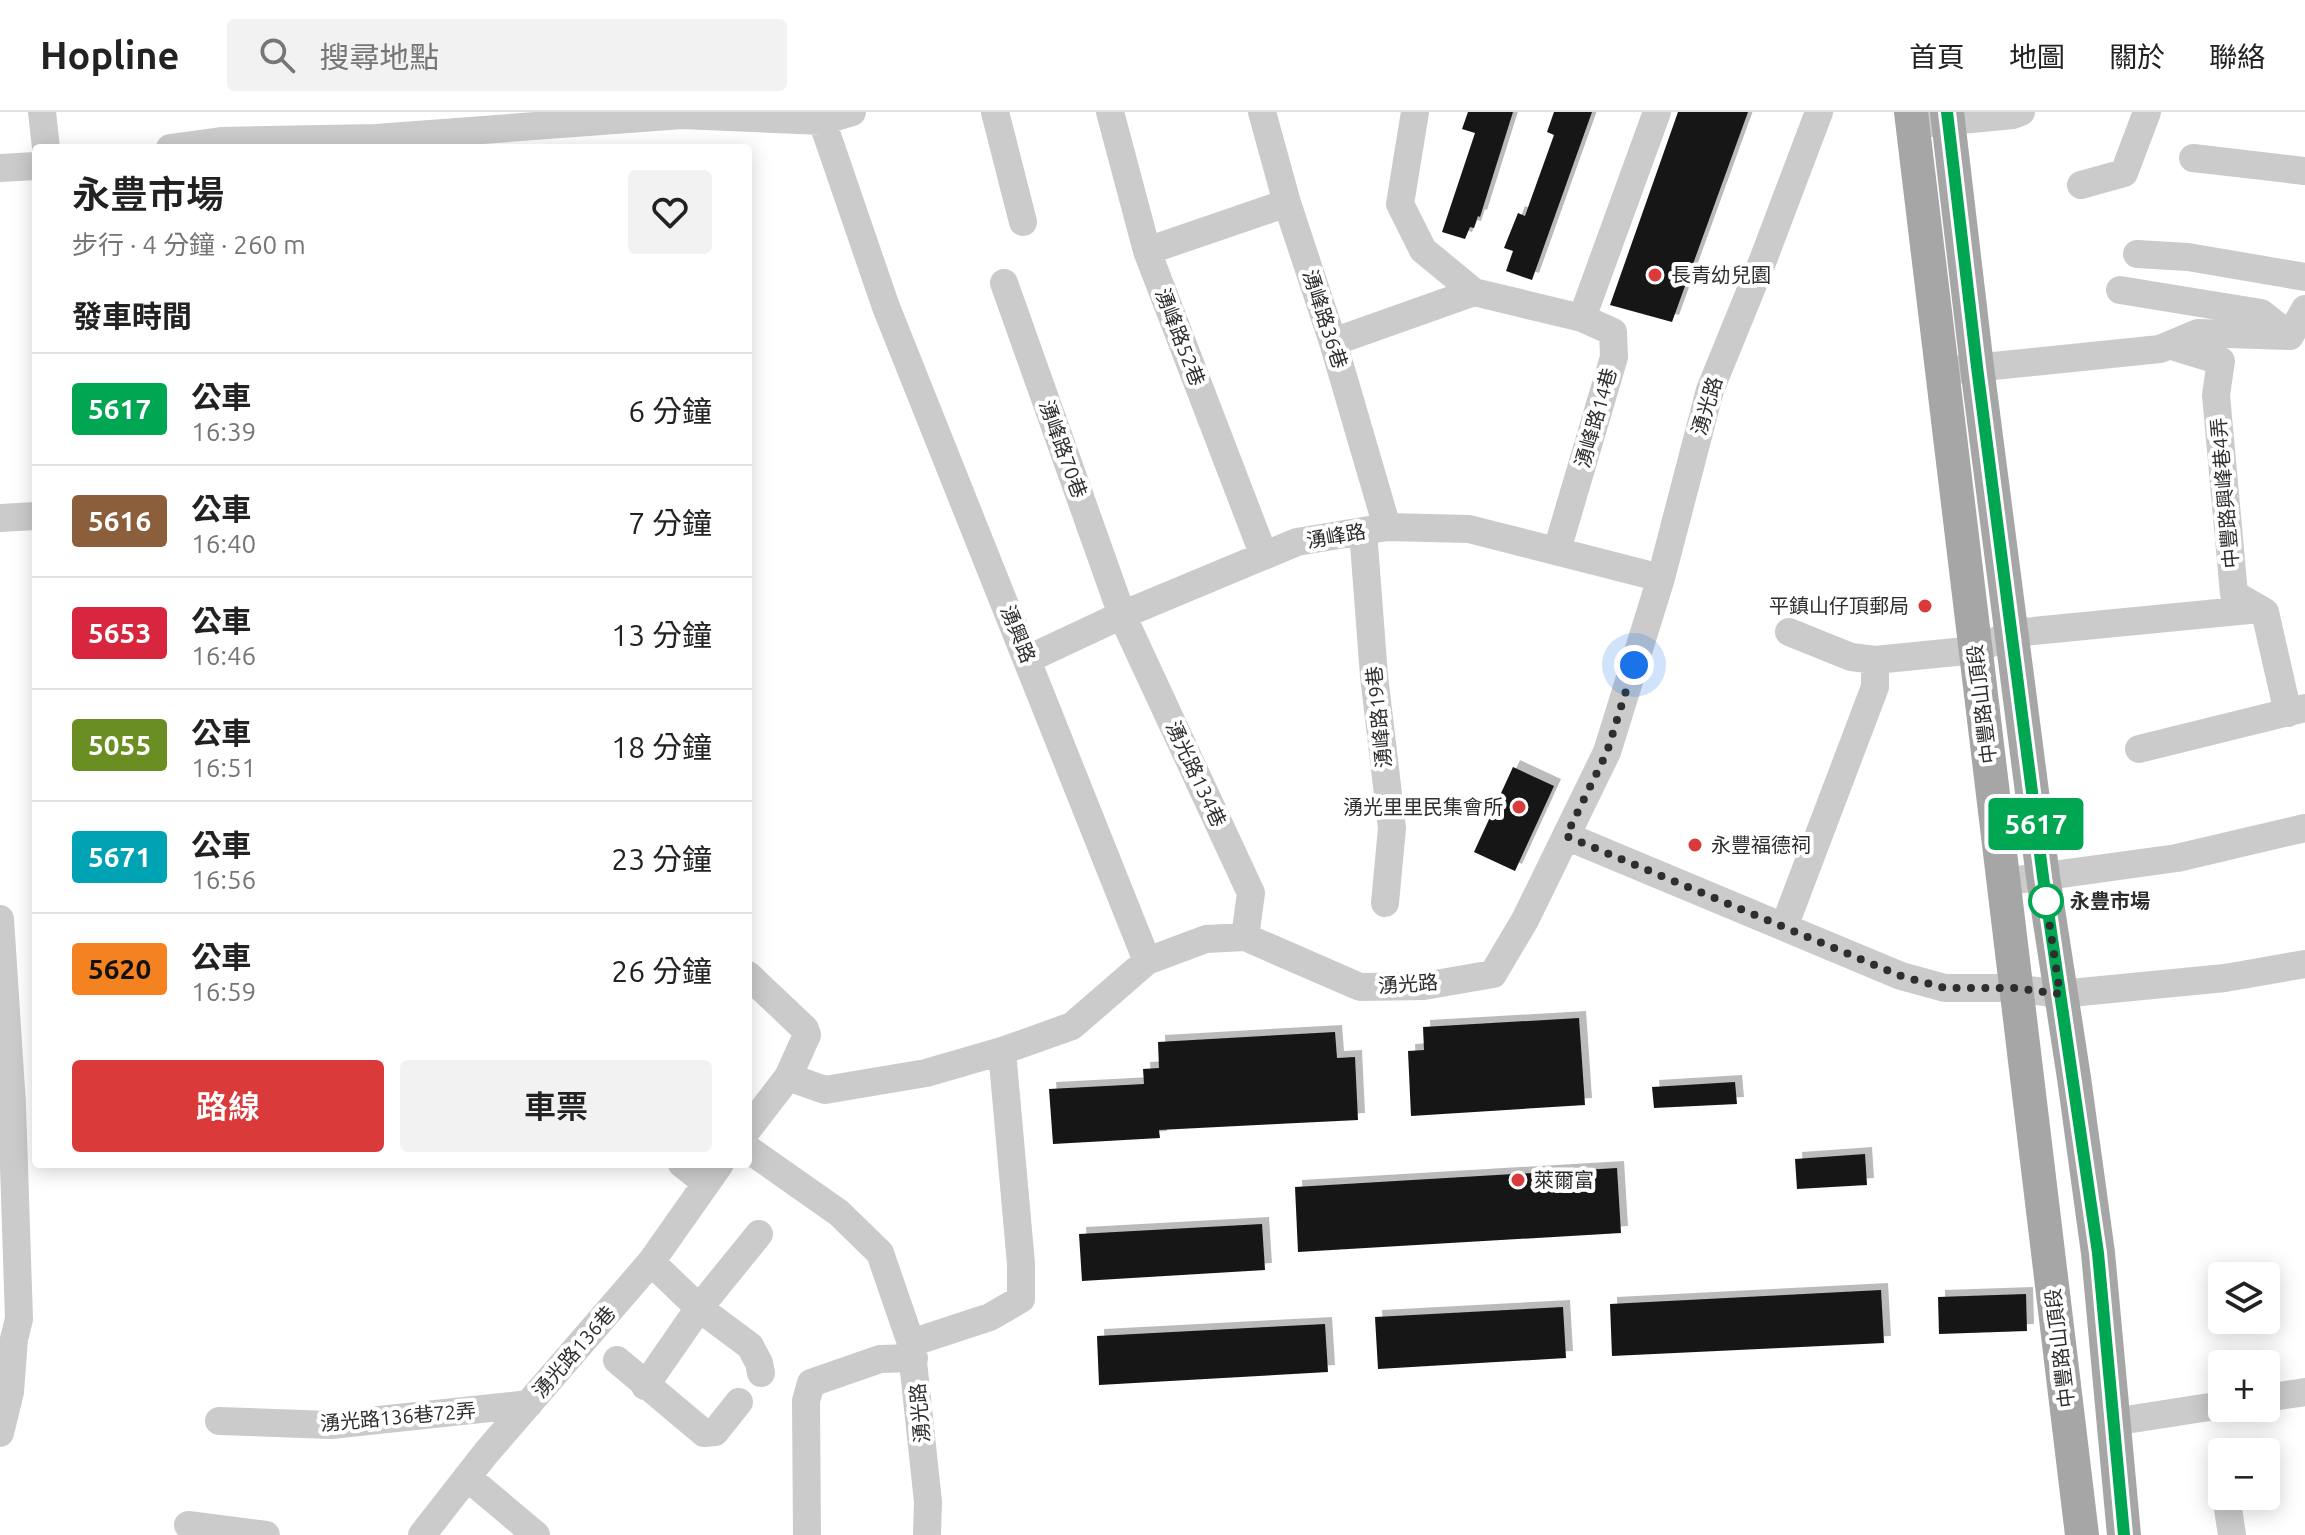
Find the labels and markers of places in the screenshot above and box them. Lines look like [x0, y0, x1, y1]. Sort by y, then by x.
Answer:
place label: 長青幼兒園 [1671, 263, 1771, 286]
marker: 長青幼兒園 [1646, 266, 1664, 284]
place label: 平鎮山仔頂郵局 [1769, 594, 1909, 617]
marker: 平鎮山仔頂郵局 [1916, 597, 1934, 615]
place label: 湧光里里民集會所 [1343, 795, 1503, 818]
marker: 湧光里里民集會所 [1510, 798, 1528, 816]
place label: 永豐福德祠 [1711, 833, 1811, 856]
marker: 永豐福德祠 [1686, 836, 1704, 854]
marker: 永豊市場 [2029, 884, 2063, 918]
place label: 永豊市場 [2070, 889, 2150, 912]
place label: 萊爾富 [1534, 1168, 1594, 1191]
marker: 萊爾富 [1509, 1171, 1527, 1189]

